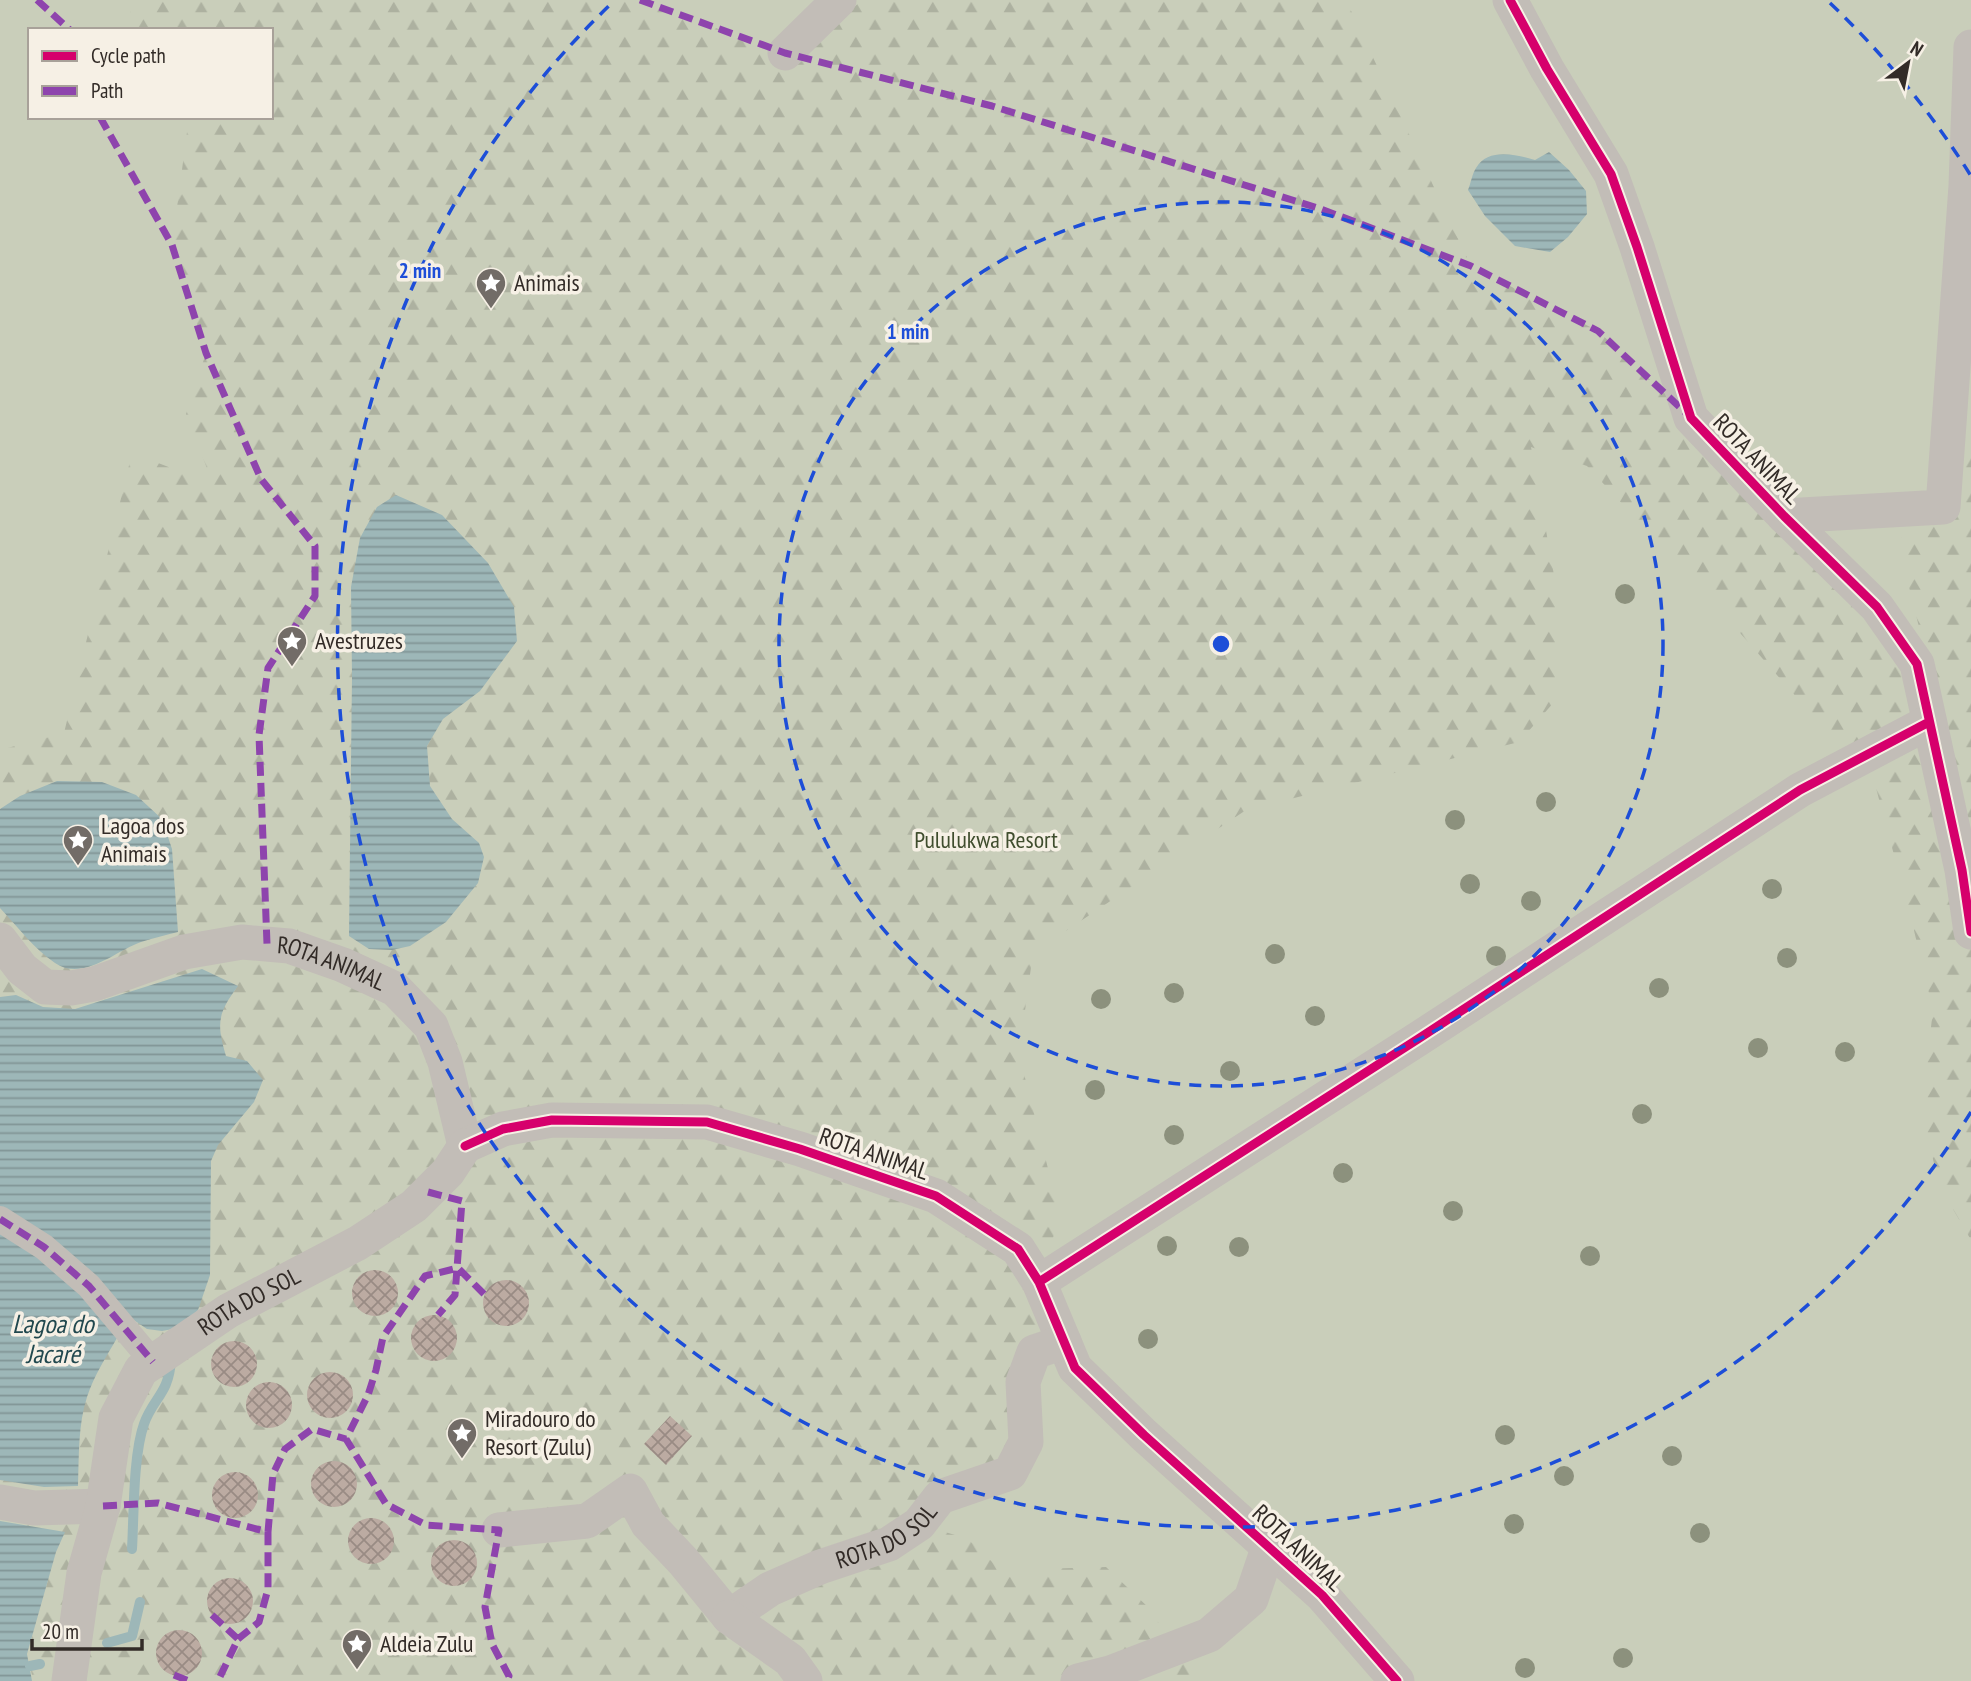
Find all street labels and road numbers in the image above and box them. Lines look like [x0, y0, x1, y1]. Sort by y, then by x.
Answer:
street label: ROTA ANIMAL [1707, 407, 1808, 510]
street label: ROTA ANIMAL [276, 929, 391, 998]
street label: ROTA ANIMAL [815, 1120, 933, 1187]
street label: ROTA DO SOL [192, 1260, 305, 1342]
street label: ROTA DO SOL [832, 1497, 944, 1576]
street label: ROTA ANIMAL [1246, 1497, 1351, 1598]

